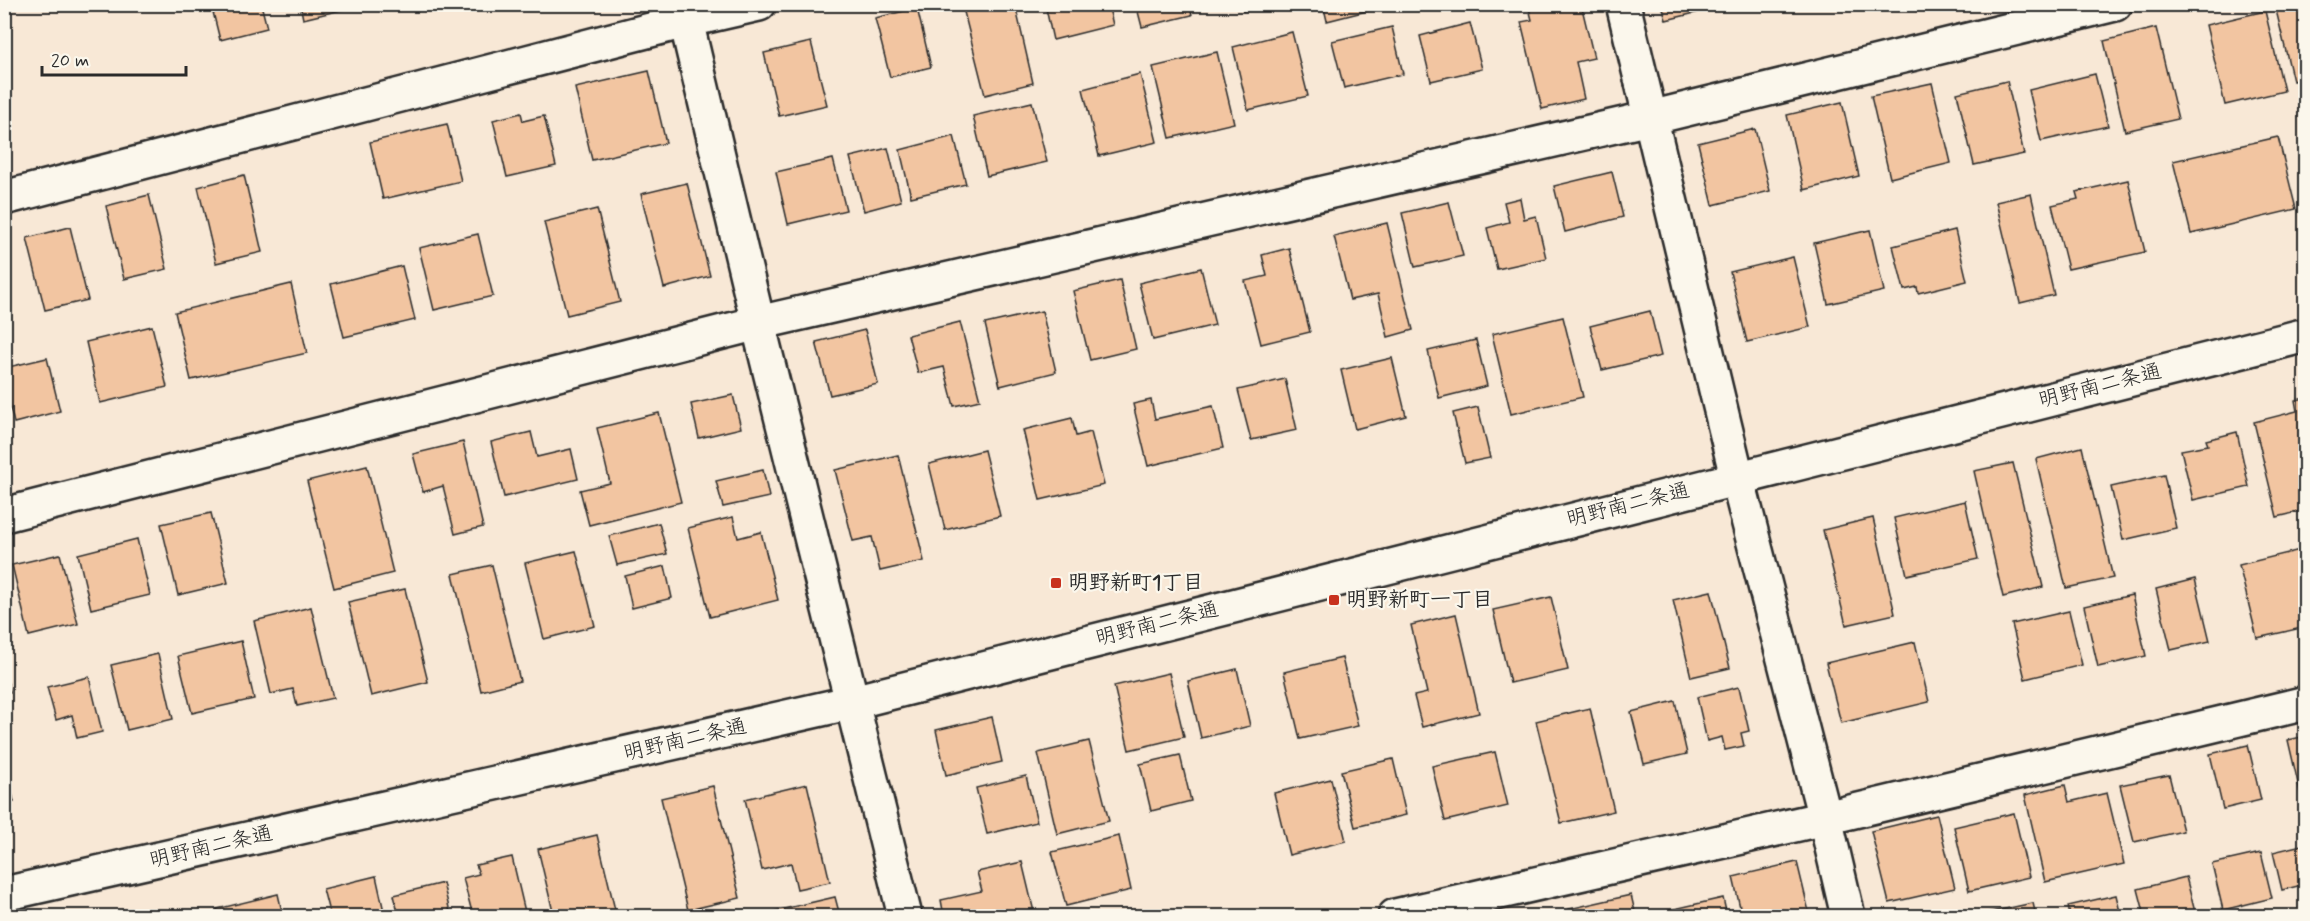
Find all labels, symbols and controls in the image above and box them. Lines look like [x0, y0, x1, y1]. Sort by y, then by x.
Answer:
scale bar [42, 39, 186, 77]
text: 20 m [51, 49, 89, 73]
street label: 明野南二条通 [2035, 357, 2165, 415]
street label: 明野南二条通 [1563, 476, 1693, 534]
place label: 明野新町1丁目 [1068, 569, 1203, 597]
marker: 明野新町1丁目 [1049, 576, 1063, 590]
place label: 明野新町一丁目 [1346, 586, 1493, 614]
marker: 明野新町一丁目 [1327, 593, 1341, 607]
street label: 明野南二条通 [1092, 595, 1222, 653]
street label: 明野南二条通 [620, 712, 750, 768]
street label: 明野南二条通 [146, 819, 276, 875]

